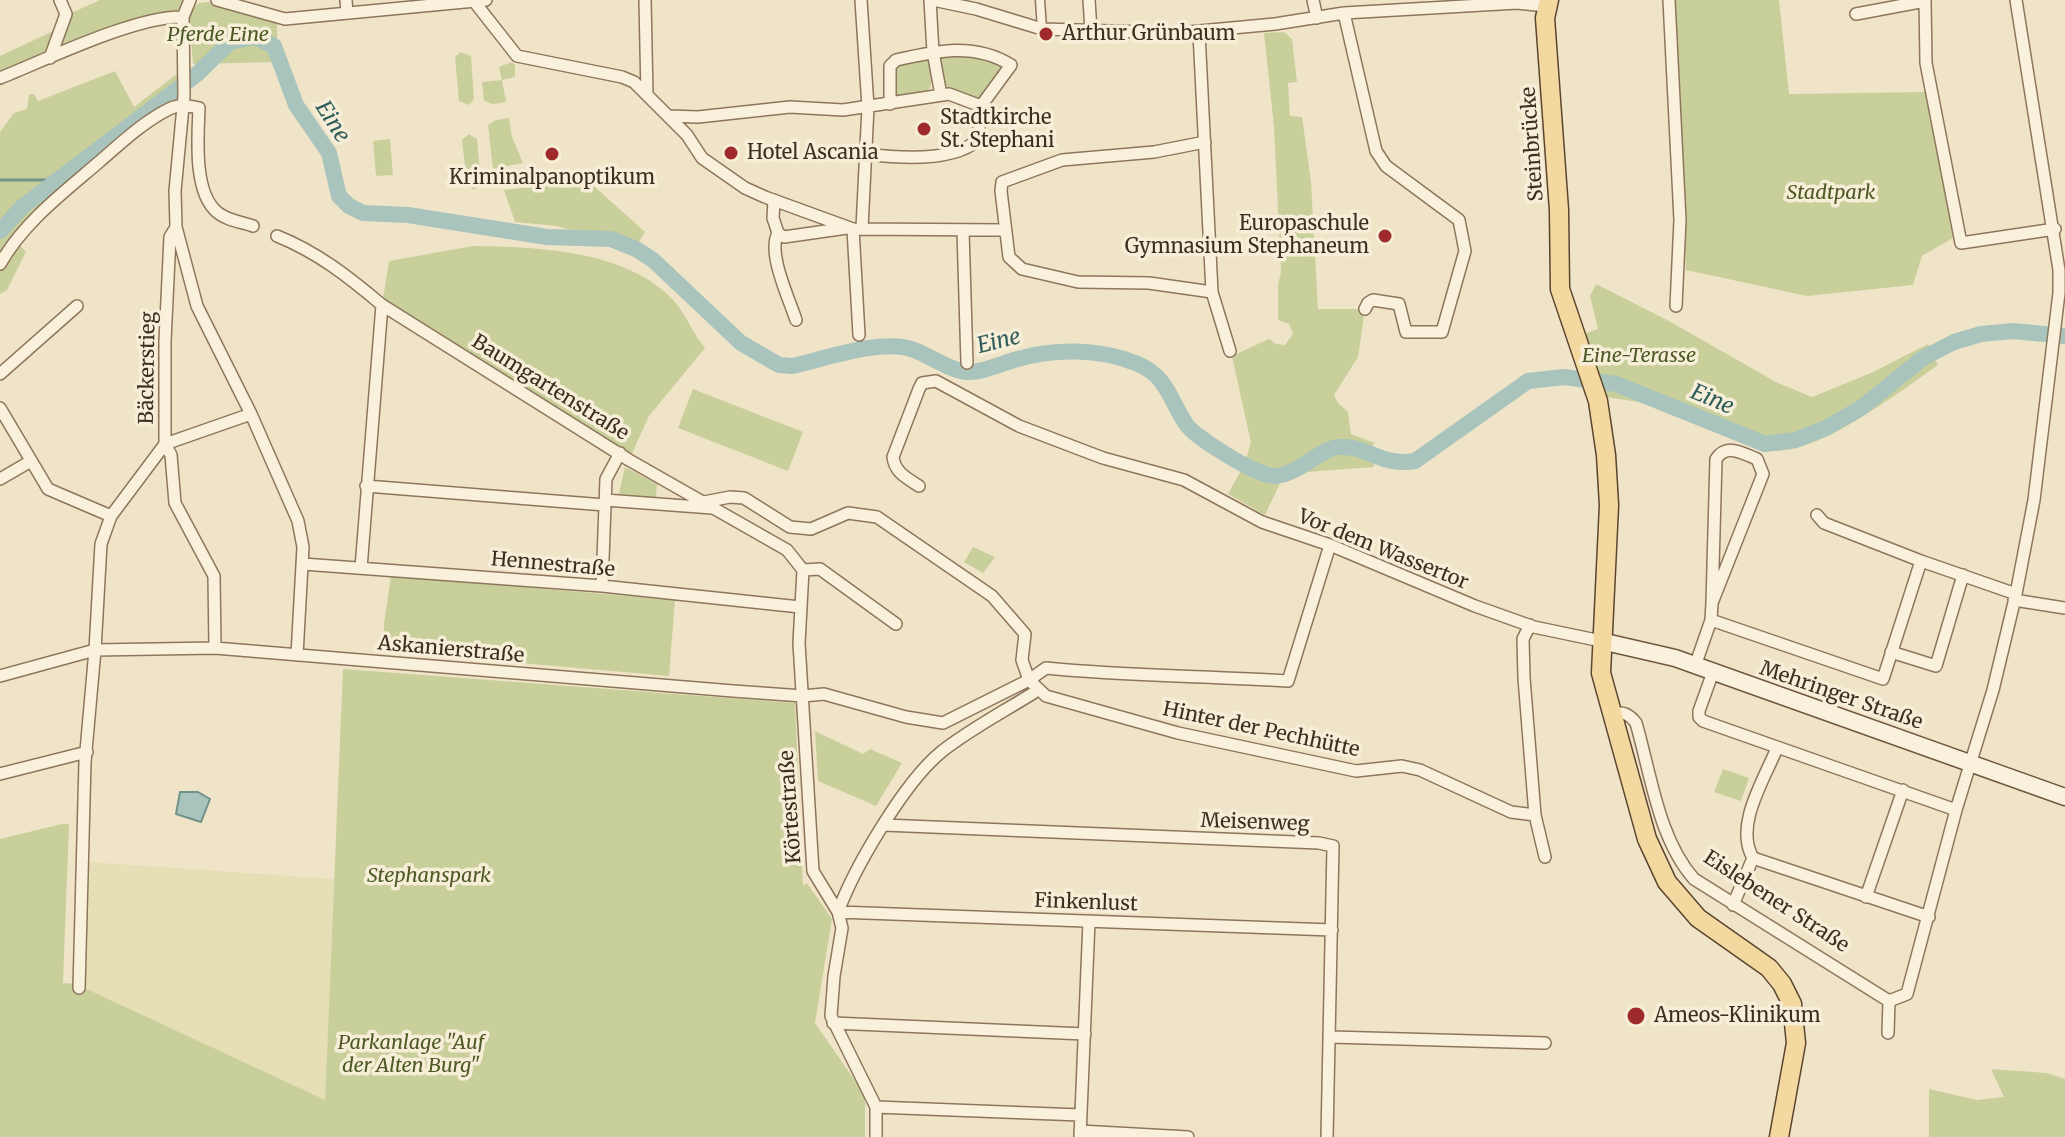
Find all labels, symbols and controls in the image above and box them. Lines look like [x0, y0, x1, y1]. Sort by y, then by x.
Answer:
place label: Arthur Grünbaum [1062, 22, 1235, 46]
park label: Pferde Eine [167, 23, 269, 47]
marker: Arthur Grünbaum [1037, 25, 1055, 43]
street label: Steinbrücke [1517, 86, 1549, 202]
water label: Eine [309, 96, 355, 148]
place label: Stadtkirche St. Stephani [940, 106, 1055, 153]
marker: Stadtkirche St. Stephani [915, 120, 933, 138]
place label: Hotel Ascania [747, 141, 878, 165]
marker: Hotel Ascania [722, 144, 740, 162]
marker: Kriminalpanoptikum [543, 145, 561, 163]
place label: Kriminalpanoptikum [449, 166, 655, 190]
park label: Stadtpark [1787, 181, 1875, 205]
place label: Europaschule Gymnasium Stephaneum [1125, 212, 1369, 259]
marker: Europaschule Gymnasium Stephaneum [1376, 227, 1394, 245]
street label: Bäckerstieg [135, 311, 161, 425]
water label: Eine [974, 324, 1024, 360]
street label: Baumgartenstraße [467, 330, 633, 446]
park label: Eine-Terasse [1582, 344, 1696, 368]
water label: Eine [1687, 379, 1737, 421]
street label: Vor dem Wassertor [1294, 505, 1472, 595]
street label: Hennestraße [490, 548, 616, 582]
street label: Askanierstraße [377, 632, 525, 668]
street label: Mehringer Straße [1756, 657, 1926, 735]
street label: Hinter der Pechhütte [1160, 697, 1362, 763]
street label: Körtestraße [775, 749, 807, 865]
street label: Meisenweg [1200, 809, 1310, 837]
street label: Eislebener Straße [1699, 846, 1853, 958]
park label: Stephanspark [367, 864, 491, 888]
street label: Finkenlust [1034, 889, 1138, 917]
place label: Ameos-Klinikum [1654, 1004, 1821, 1028]
marker: Ameos-Klinikum [1625, 1005, 1647, 1027]
park label: Parkanlage "Auf der Alten Burg" [338, 1031, 484, 1078]

